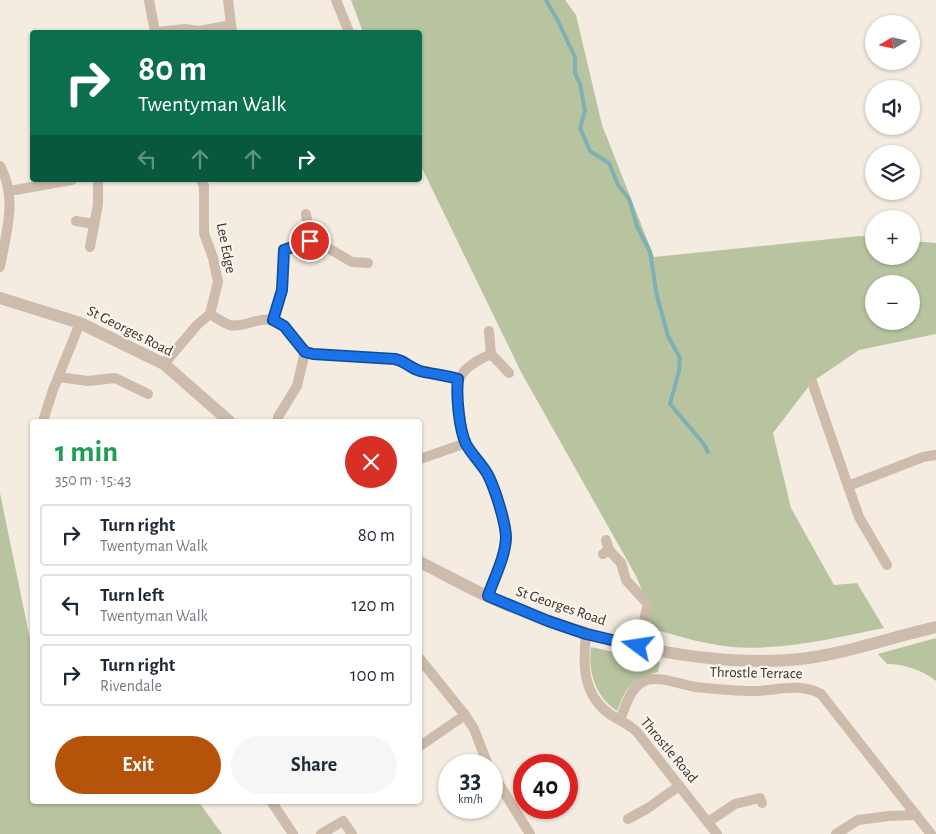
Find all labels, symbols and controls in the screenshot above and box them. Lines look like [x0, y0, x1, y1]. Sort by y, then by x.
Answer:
north arrow [865, 15, 920, 70]
map controls [865, 15, 920, 330]
icon: right [55, 50, 120, 115]
text: 80 m [138, 52, 207, 87]
button: sound [865, 80, 920, 135]
text: Twentyman Walk [138, 93, 286, 115]
icon: left [133, 145, 161, 173]
icon: ahead [186, 145, 214, 173]
icon: ahead [239, 145, 267, 173]
icon: right [292, 145, 320, 173]
button: layers [865, 145, 920, 200]
button: + [865, 210, 920, 265]
pin [289, 220, 331, 262]
street label: Lee Edge [214, 221, 238, 275]
icon: arrive [296, 227, 324, 255]
button: − [865, 275, 920, 330]
street label: St Georges Road [85, 303, 176, 359]
button: close [345, 436, 397, 488]
text: 1 min [55, 437, 118, 467]
text: 350 m · 15:43 [55, 472, 131, 488]
text: Turn right [100, 516, 175, 535]
icon: right [57, 521, 85, 549]
text: 80 m [358, 526, 395, 545]
text: Twentyman Walk [100, 538, 208, 554]
street label: St Georges Road [514, 584, 608, 628]
text: Turn left [100, 586, 164, 605]
icon: left [57, 591, 85, 619]
text: 120 m [351, 596, 395, 615]
text: Twentyman Walk [100, 608, 208, 624]
position arrow [611, 619, 663, 671]
text: Turn right [100, 656, 175, 675]
icon: right [57, 661, 85, 689]
street label: Throstle Terrace [709, 665, 803, 681]
text: 100 m [350, 666, 395, 685]
text: Rivendale [100, 678, 162, 694]
street label: Throstle Road [637, 714, 701, 786]
button: Exit [55, 736, 221, 794]
button: Share [231, 736, 397, 794]
speed limit sign: 40 [513, 754, 578, 819]
text: 33 [460, 768, 481, 793]
text: km/h [458, 793, 483, 805]

